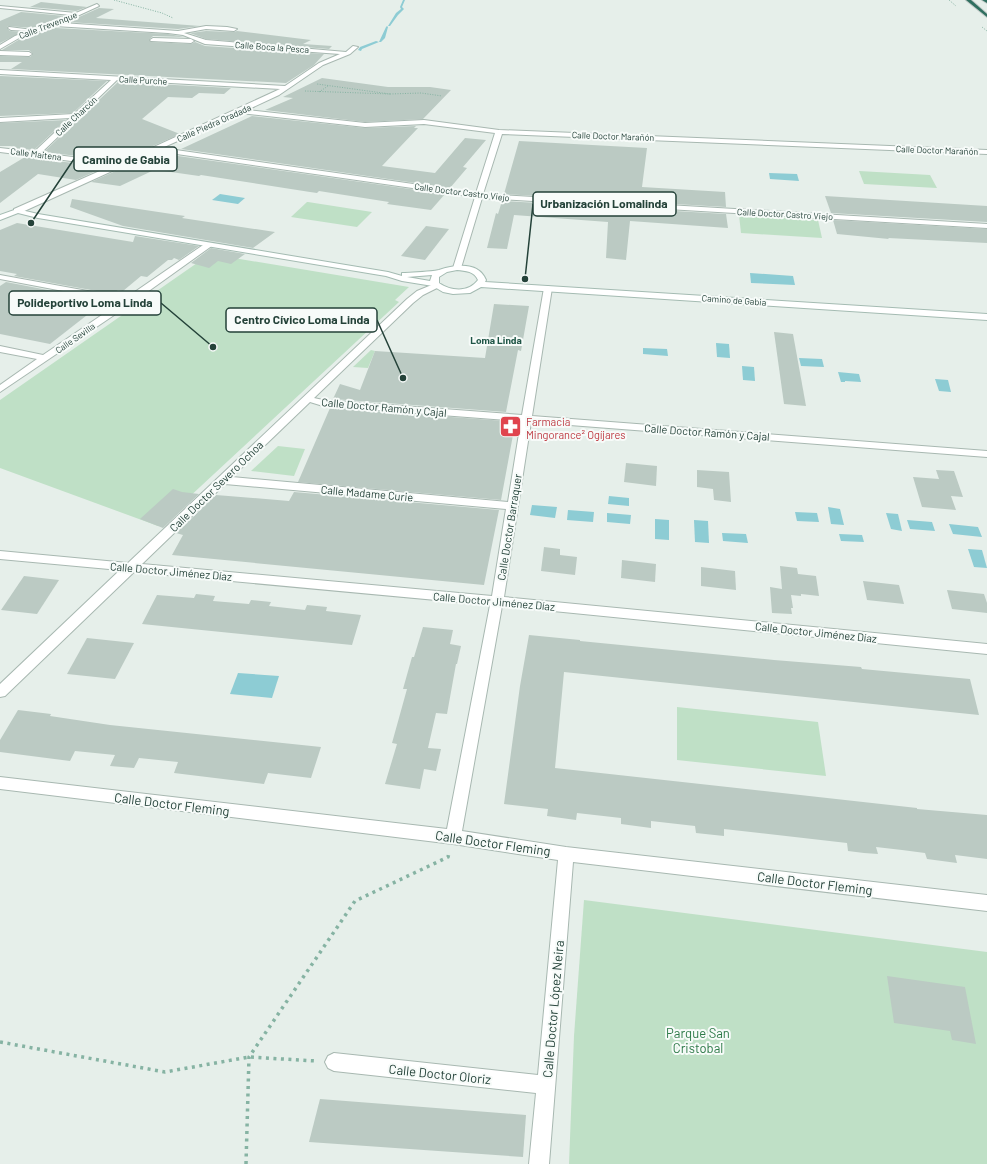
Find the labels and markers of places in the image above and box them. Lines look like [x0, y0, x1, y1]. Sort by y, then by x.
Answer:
callout: Camino de Gabia [74, 147, 177, 171]
callout: Urbanización Lomalinda [533, 192, 676, 216]
callout: Polideportivo Loma Linda [9, 291, 161, 315]
callout: Centro Cívico Loma Linda [226, 308, 377, 332]
pharmacy icon: Farmacia Mingorance² Ogíjares [497, 414, 523, 440]
place label: Farmacia Mingorance² Ogíjares [526, 415, 626, 441]

